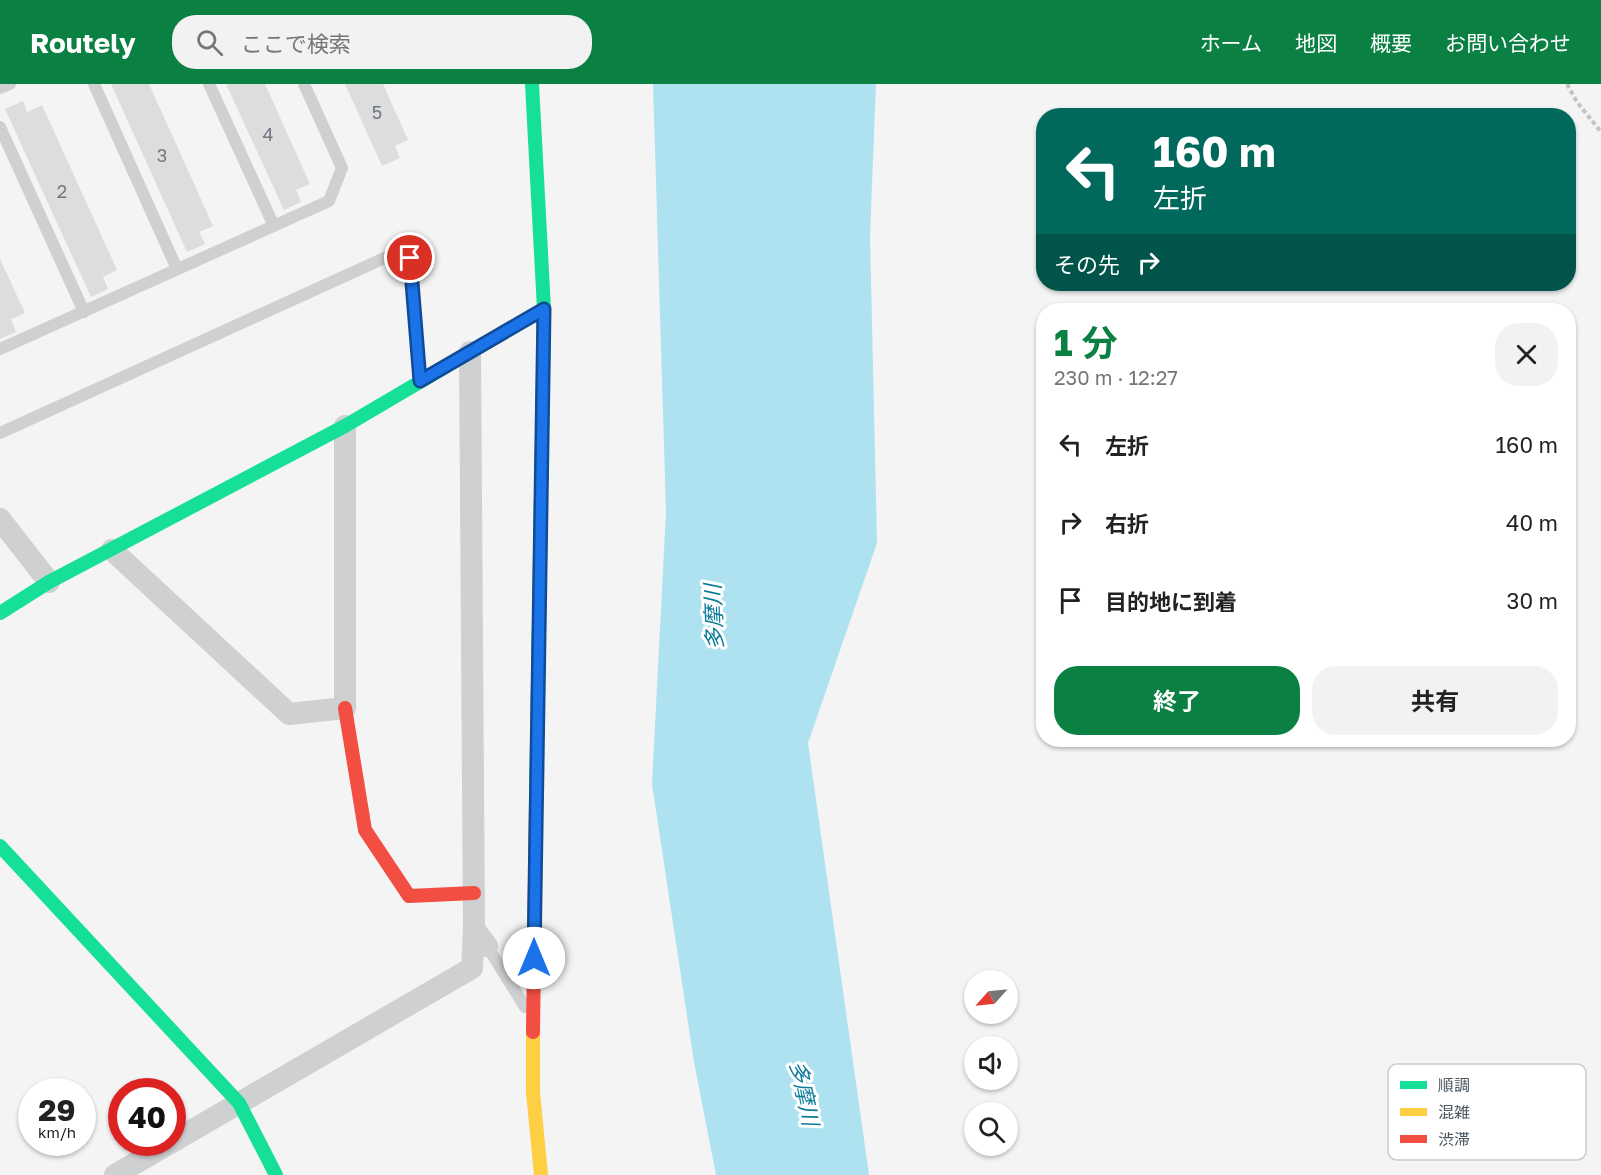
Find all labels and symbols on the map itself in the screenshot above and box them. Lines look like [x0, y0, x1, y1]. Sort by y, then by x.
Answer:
house number: 5 [372, 101, 382, 123]
house number: 4 [263, 123, 274, 145]
house number: 3 [157, 144, 167, 166]
house number: 2 [57, 180, 67, 202]
pin [384, 232, 435, 283]
water label: 多摩川 [698, 582, 728, 650]
position arrow [502, 926, 566, 990]
north arrow [964, 970, 1018, 1024]
water label: 多摩川 [785, 1058, 825, 1130]
legend [1388, 1064, 1586, 1160]
text: 順調 [1438, 1075, 1470, 1095]
speed limit sign: 40 [108, 1078, 186, 1156]
text: 混雑 [1438, 1102, 1470, 1122]
text: 渋滞 [1438, 1129, 1470, 1149]

